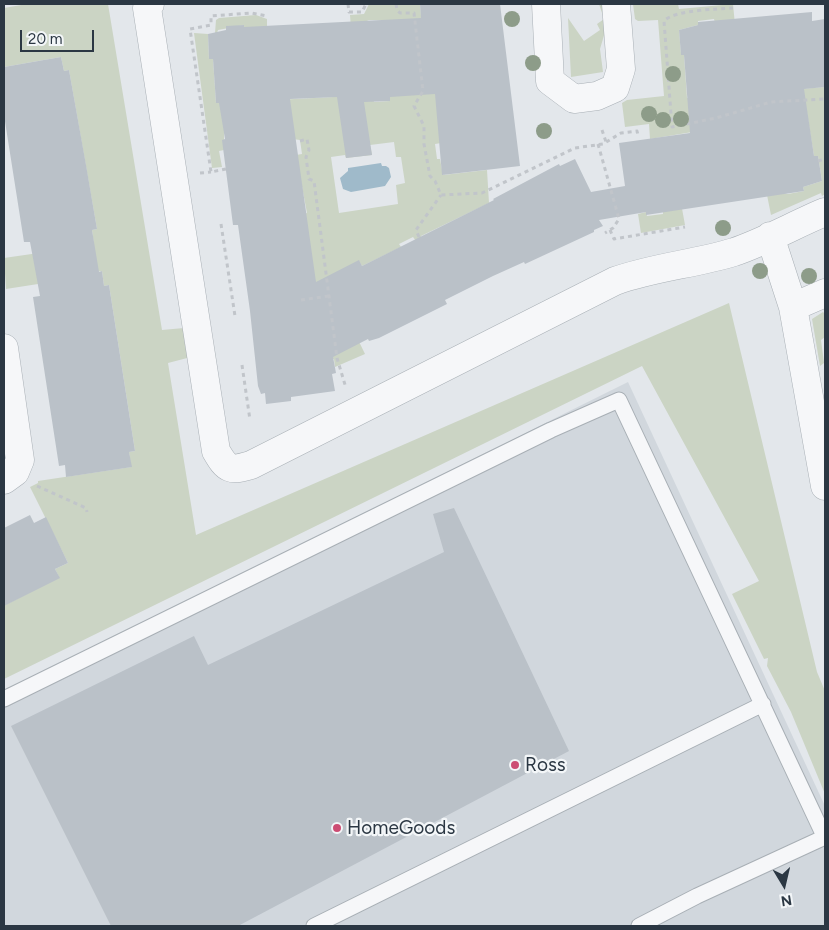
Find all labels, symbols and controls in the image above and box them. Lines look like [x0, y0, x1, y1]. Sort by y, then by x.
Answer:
scale bar [22, 20, 96, 52]
text: 20 m [28, 30, 62, 48]
place label: Ross [525, 754, 566, 776]
marker: Ross [509, 759, 521, 771]
place label: HomeGoods [347, 817, 455, 839]
marker: HomeGoods [331, 822, 343, 834]
north arrow [759, 860, 809, 910]
text: N [780, 891, 793, 910]

